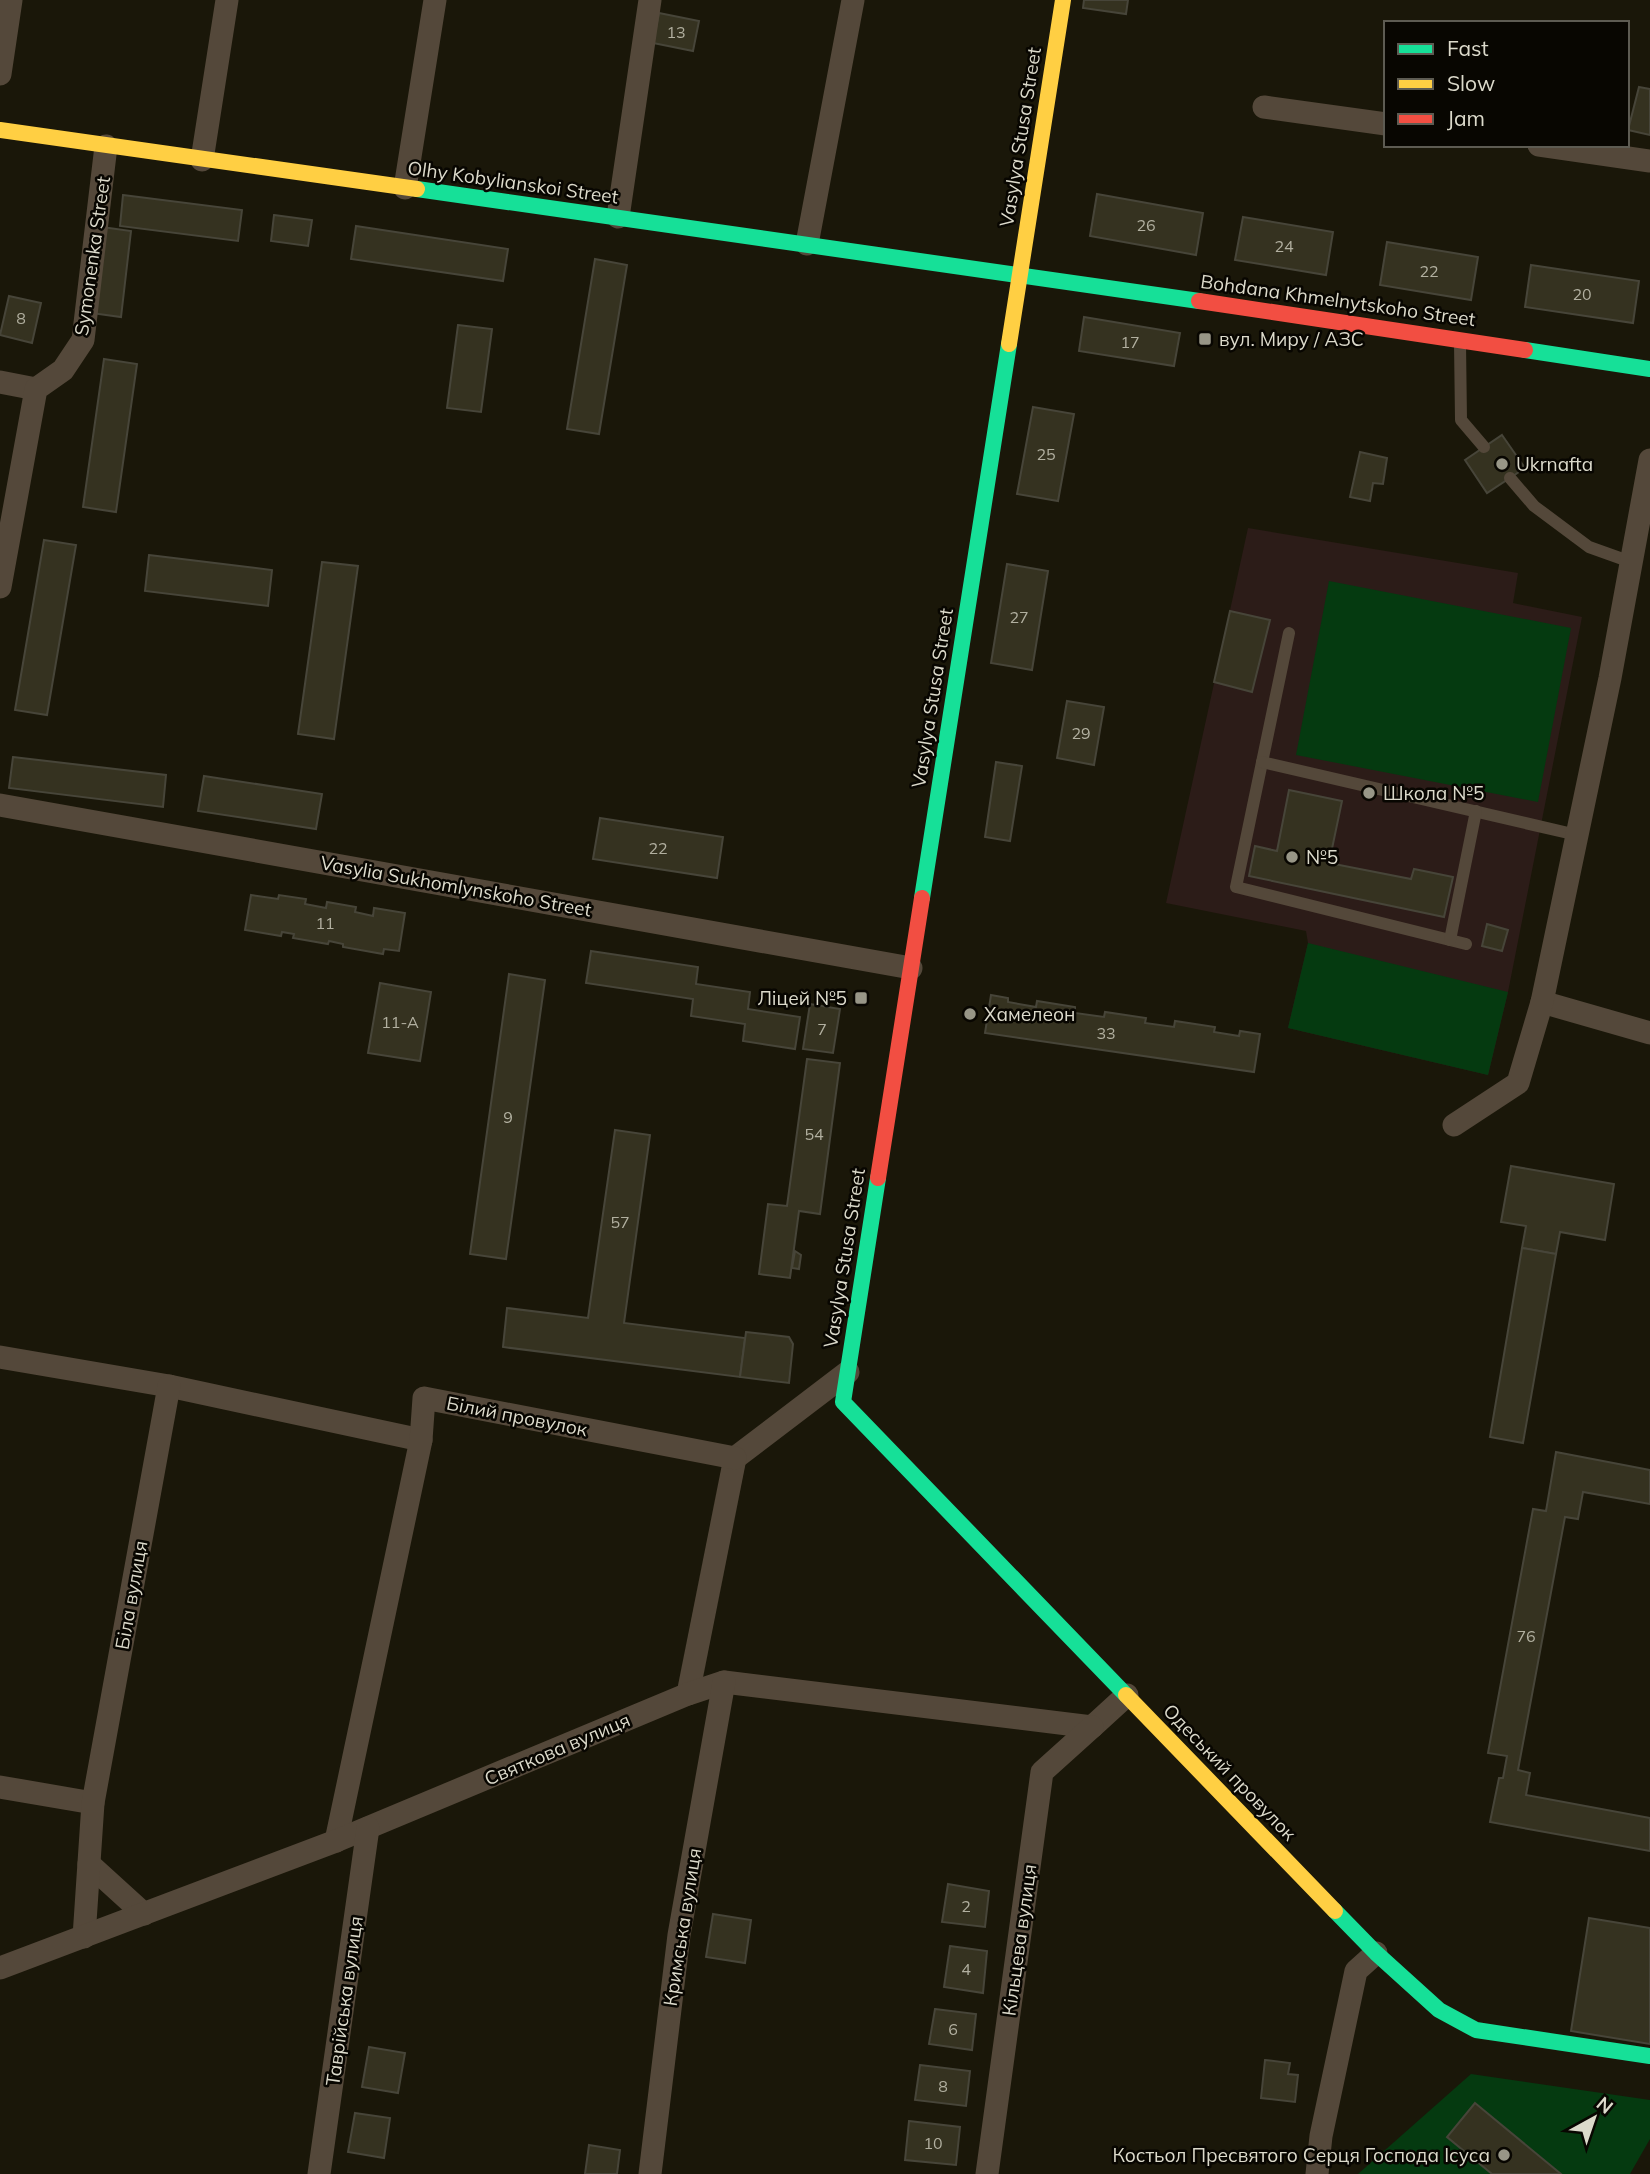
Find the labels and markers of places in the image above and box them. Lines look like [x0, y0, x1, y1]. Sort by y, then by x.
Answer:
place label: вул. Миру / АЗС [1219, 327, 1364, 351]
marker: вул. Миру / АЗС [1197, 331, 1213, 347]
place label: Ukrnafta [1516, 452, 1593, 476]
marker: Ukrnafta [1494, 456, 1510, 472]
place label: Школа №5 [1383, 781, 1484, 805]
marker: Школа №5 [1361, 785, 1377, 801]
place label: №5 [1306, 845, 1338, 869]
marker: №5 [1284, 849, 1300, 865]
place label: Ліцей №5 [757, 986, 847, 1010]
marker: Ліцей №5 [853, 990, 869, 1006]
place label: Хамелеон [984, 1002, 1075, 1026]
marker: Хамелеон [962, 1006, 978, 1022]
place label: Костьол Пресвятого Серця Господа Ісуса [1112, 2143, 1490, 2167]
marker: Костьол Пресвятого Серця Господа Ісуса [1496, 2147, 1512, 2163]

